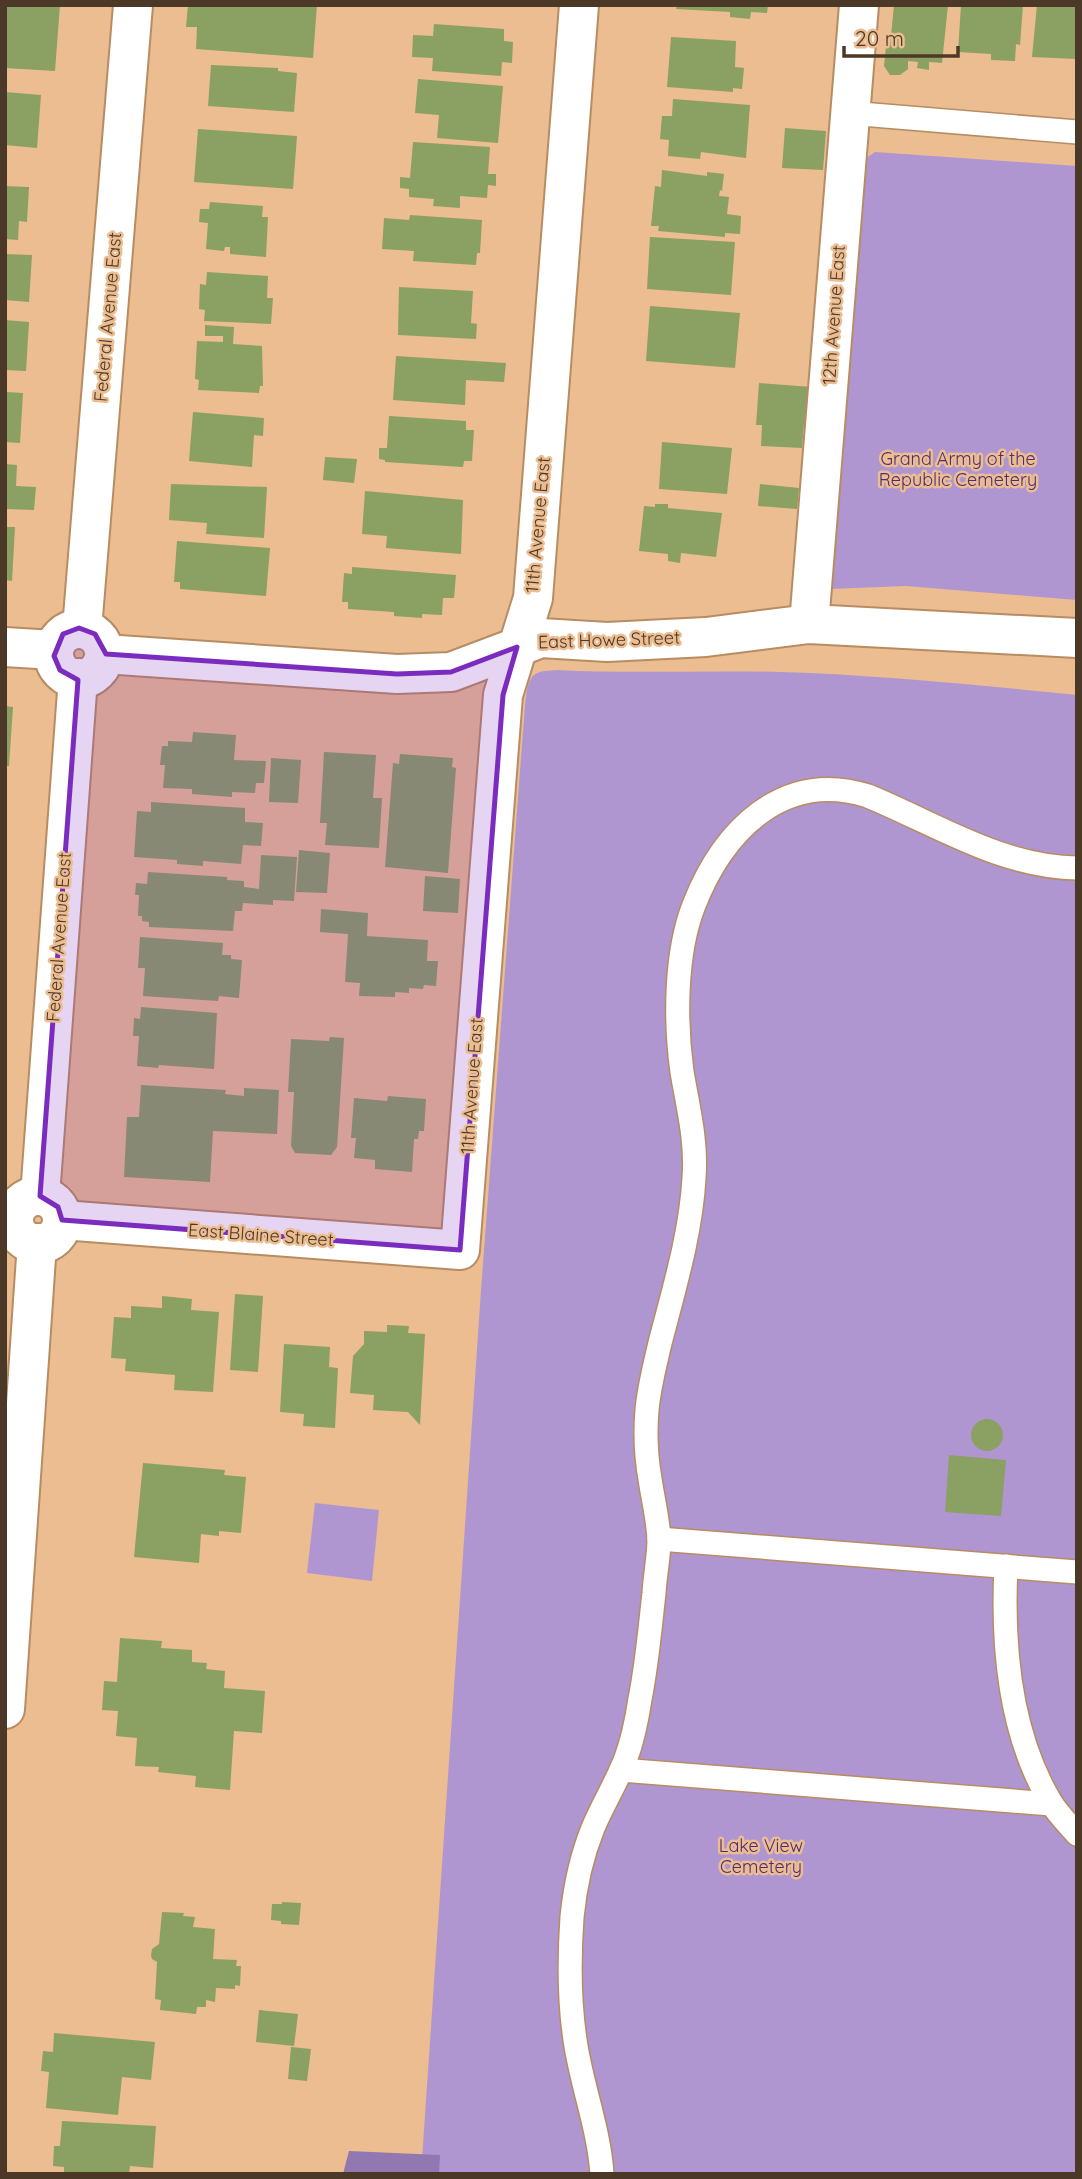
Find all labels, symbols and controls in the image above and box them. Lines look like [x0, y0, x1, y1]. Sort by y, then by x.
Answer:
scale bar [844, 14, 958, 58]
text: 20 m [855, 25, 904, 51]
street label: Federal Avenue East [89, 231, 126, 403]
street label: 12th Avenue East [817, 244, 850, 386]
park label: Grand Army of the Republic Cemetery [879, 447, 1037, 491]
street label: 11th Avenue East [520, 456, 555, 594]
street label: East Howe Street [537, 626, 680, 653]
street label: Federal Avenue East [41, 851, 76, 1023]
street label: 11th Avenue East [455, 1017, 488, 1155]
street label: East Blaine Street [187, 1218, 335, 1251]
park label: Lake View Cemetery [719, 1834, 803, 1878]

